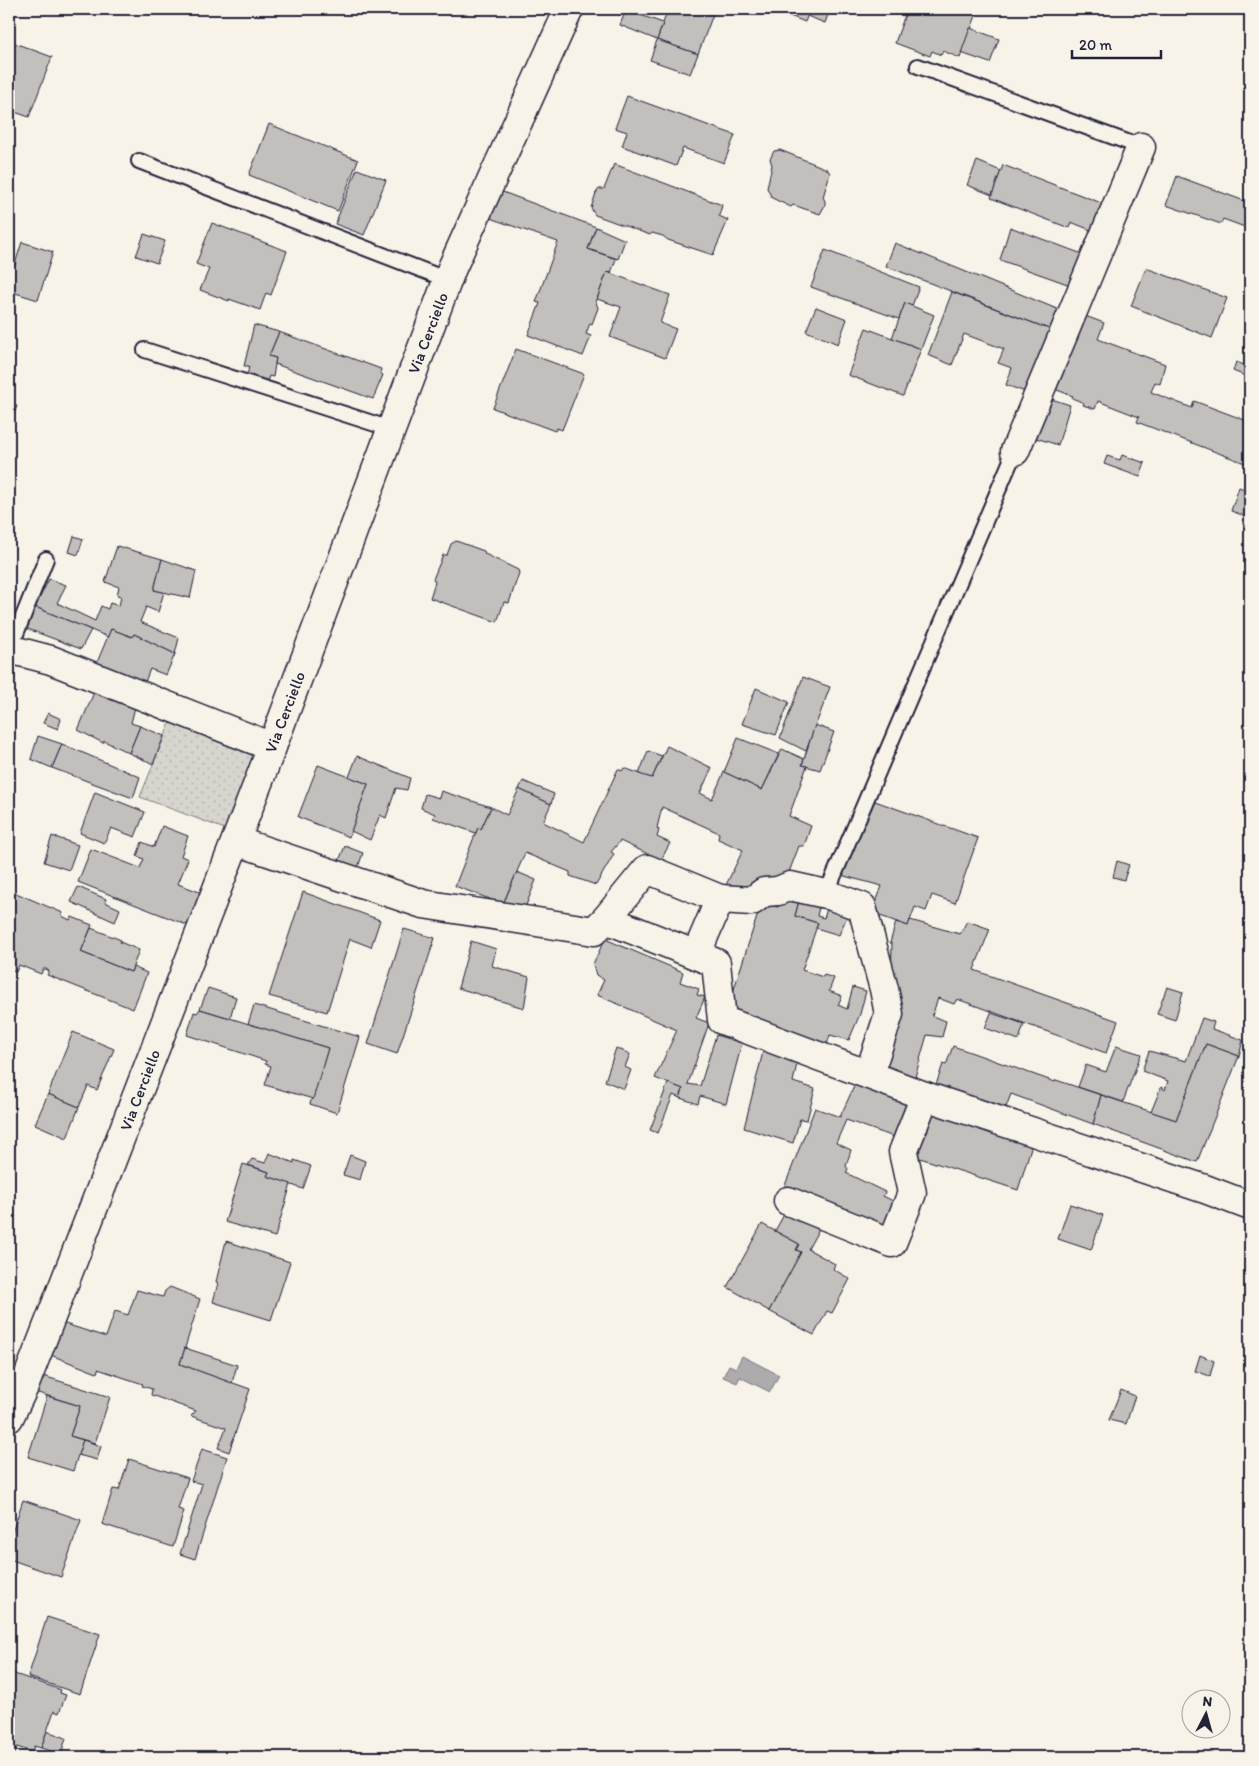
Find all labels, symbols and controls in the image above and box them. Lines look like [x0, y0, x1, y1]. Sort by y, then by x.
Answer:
scale bar [1072, 28, 1160, 60]
text: 20 m [1079, 36, 1113, 54]
street label: Via Cerciello [404, 290, 452, 376]
street label: Via Cerciello [261, 669, 309, 755]
street label: Via Cerciello [116, 1047, 164, 1133]
north arrow [1182, 1688, 1232, 1738]
text: N [1202, 1693, 1213, 1711]

